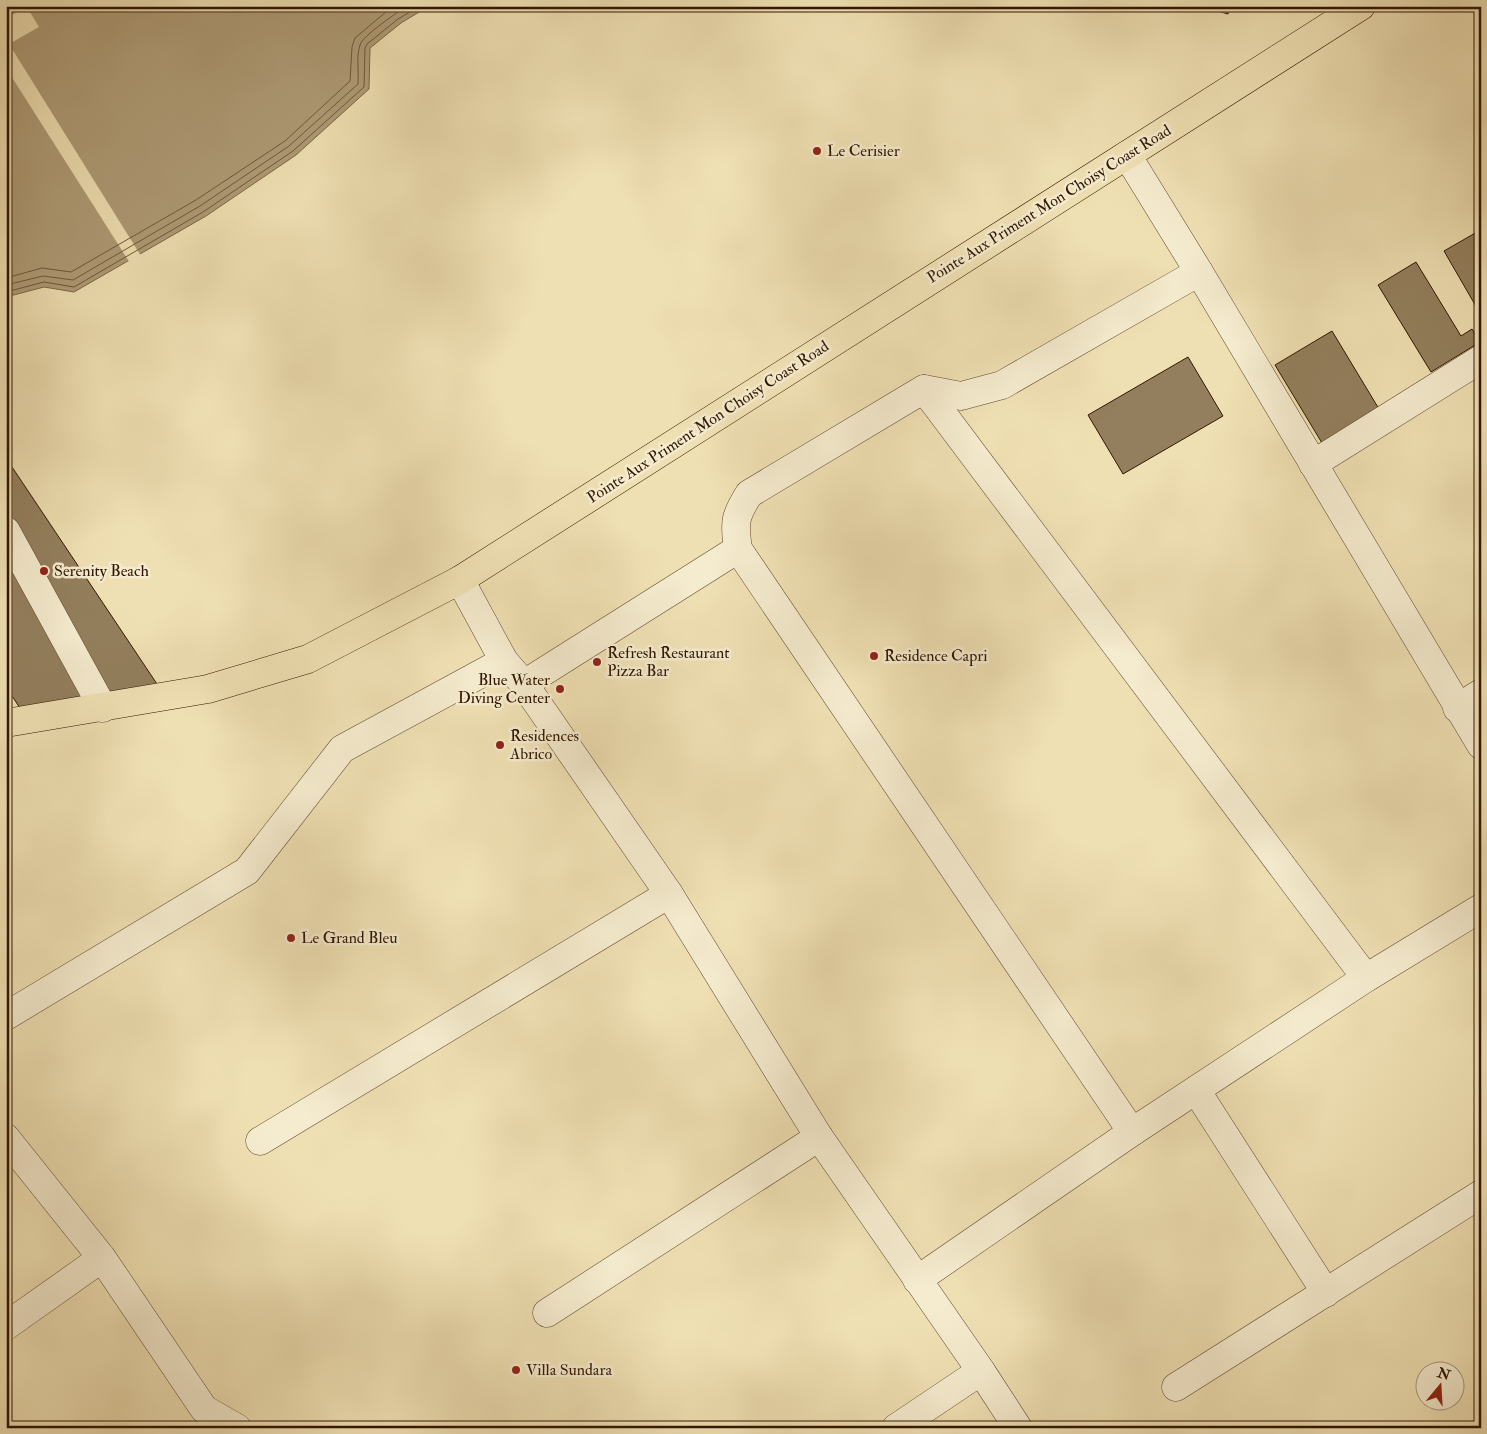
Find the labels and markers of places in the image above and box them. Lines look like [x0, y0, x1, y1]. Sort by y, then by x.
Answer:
place label: Le Cerisier [827, 141, 900, 161]
marker: Le Cerisier [811, 145, 823, 157]
place label: Serenity Beach [54, 561, 149, 581]
marker: Serenity Beach [38, 565, 50, 577]
place label: Refresh Restaurant Pizza Bar [607, 643, 729, 681]
place label: Residence Capri [884, 646, 987, 667]
marker: Residence Capri [868, 650, 880, 662]
marker: Refresh Restaurant Pizza Bar [591, 656, 603, 668]
place label: Blue Water Diving Center [458, 670, 550, 708]
marker: Blue Water Diving Center [554, 683, 566, 695]
place label: Residences Abrico [509, 726, 579, 764]
marker: Residences Abrico [494, 739, 506, 751]
place label: Le Grand Bleu [301, 928, 398, 948]
marker: Le Grand Bleu [285, 932, 297, 944]
place label: Villa Sundara [526, 1360, 612, 1380]
marker: Villa Sundara [510, 1364, 522, 1376]

